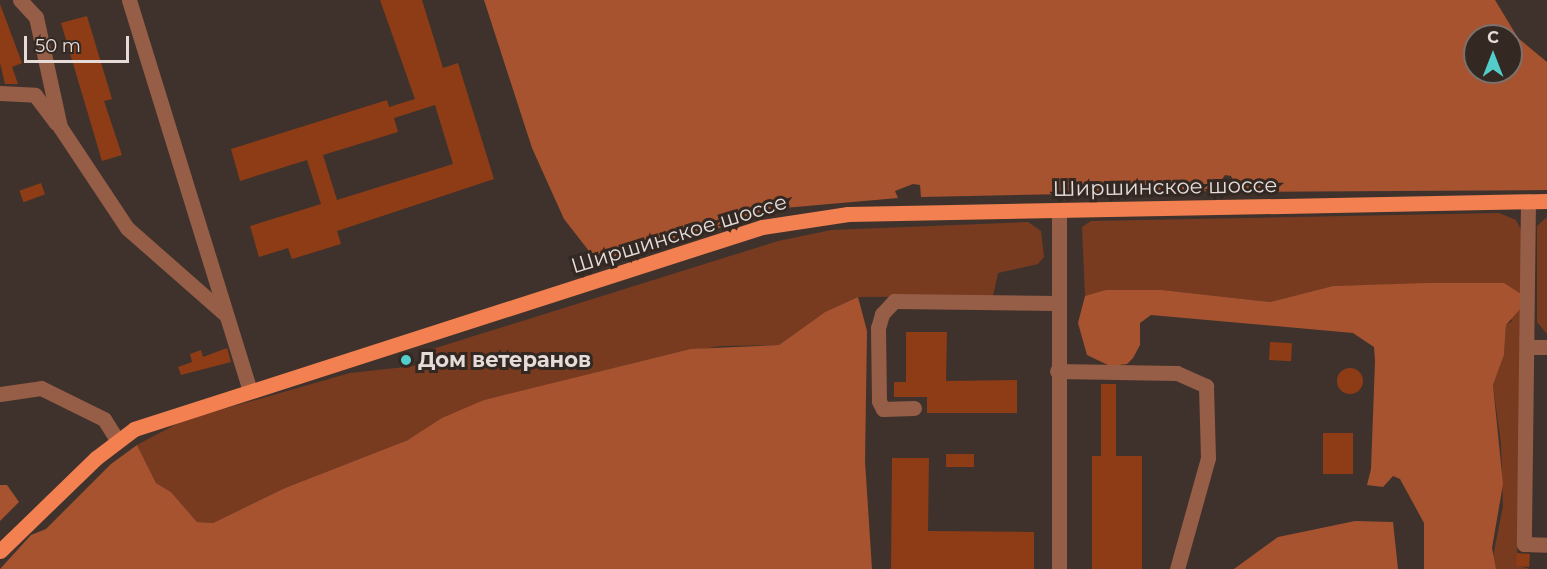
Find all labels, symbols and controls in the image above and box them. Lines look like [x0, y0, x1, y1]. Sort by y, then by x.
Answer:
scale bar [27, 24, 132, 62]
north arrow [1463, 24, 1523, 84]
text: С [1487, 28, 1499, 47]
text: 50 m [35, 35, 81, 57]
street label: Ширшинское шоссе [1053, 172, 1277, 202]
street label: Ширшинское шоссе [568, 189, 790, 279]
place label: Дом ветеранов [418, 347, 591, 373]
marker: Дом ветеранов [399, 353, 413, 367]

